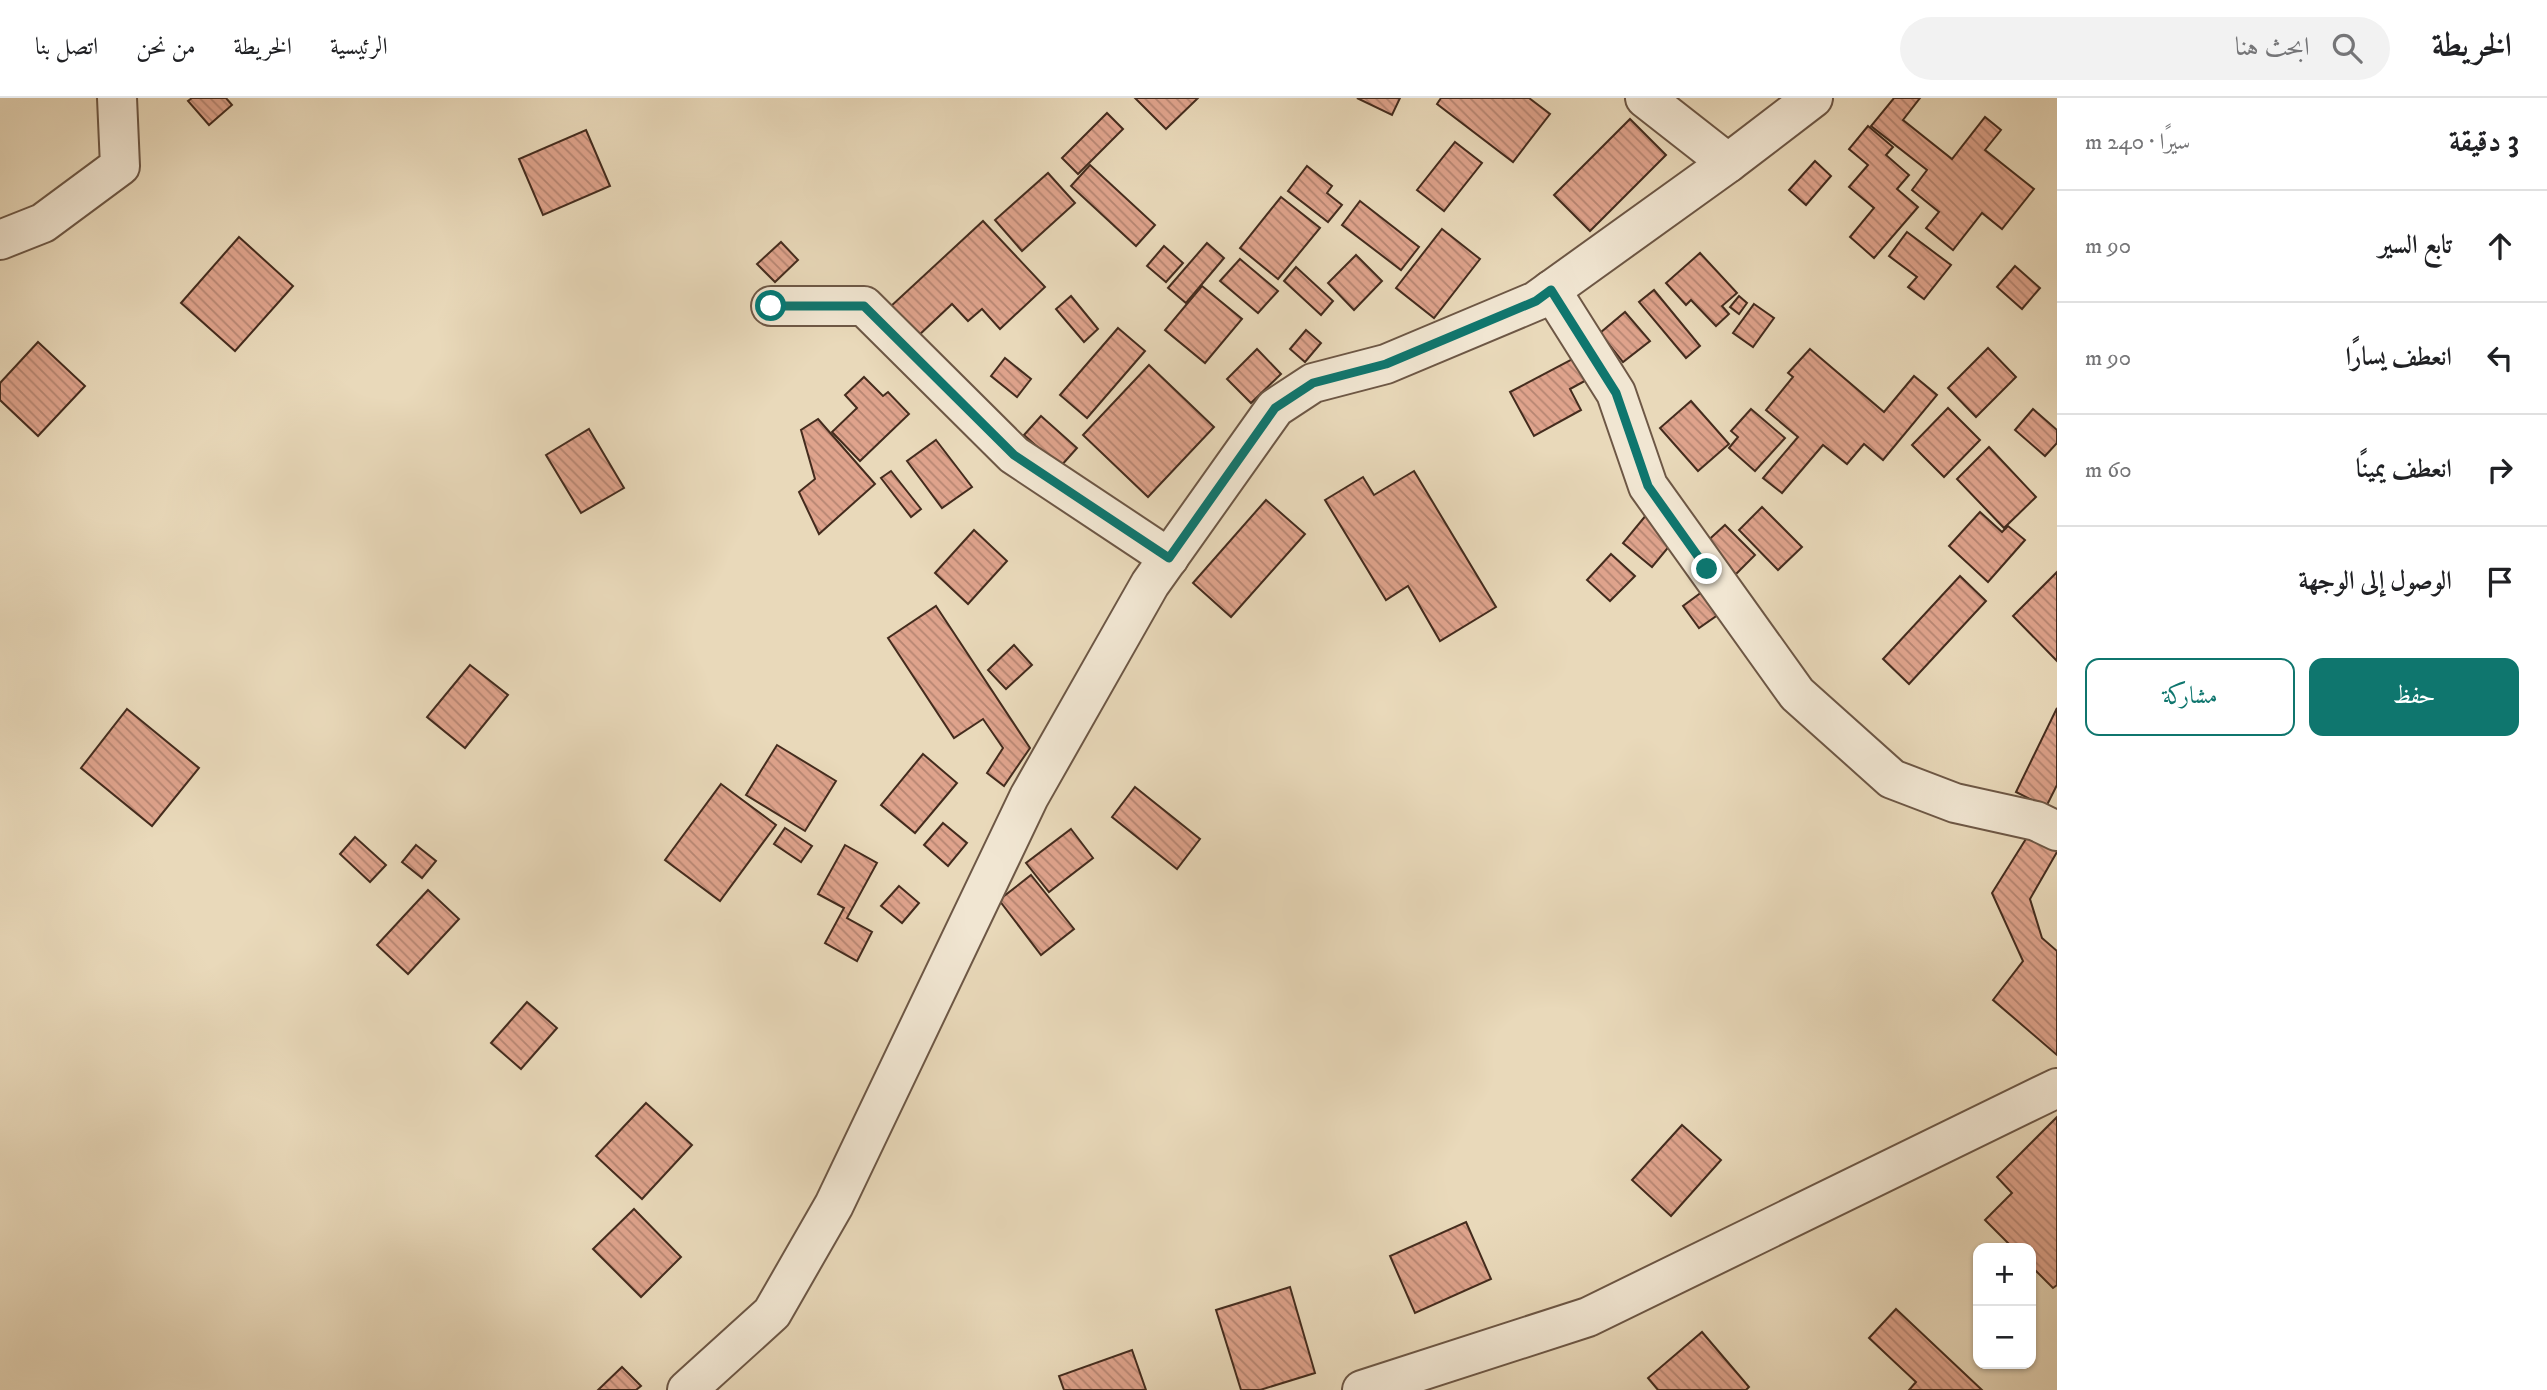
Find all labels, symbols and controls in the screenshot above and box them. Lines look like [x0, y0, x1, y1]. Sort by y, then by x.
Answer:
search box [1900, 17, 2390, 80]
text: الخريطة [2432, 26, 2512, 67]
icon: search [2328, 29, 2366, 67]
text: ابحث هنا [2235, 31, 2310, 64]
text: اتصل بنا [35, 32, 98, 62]
text: من نحن [136, 32, 196, 62]
text: الخريطة [234, 32, 292, 62]
text: الرئيسية [330, 32, 388, 62]
text: 3 دقيقة [2449, 124, 2519, 161]
text: سيرًا · 240 m [2085, 128, 2190, 157]
icon: ahead [2481, 227, 2519, 265]
text: تابع السير [2379, 229, 2452, 262]
text: 90 m [2085, 232, 2131, 261]
route start [755, 290, 786, 321]
icon: left [2481, 339, 2519, 377]
text: انعطف يسارًا [2345, 341, 2452, 374]
text: 90 m [2085, 344, 2131, 373]
icon: right [2481, 451, 2519, 489]
text: انعطف يمينًا [2356, 453, 2452, 486]
text: 60 m [2085, 456, 2132, 485]
route end [1691, 553, 1722, 584]
icon: arrive [2481, 563, 2519, 601]
text: الوصول إلى الوجهة [2298, 565, 2452, 598]
button: مشاركة [2085, 658, 2295, 736]
button: حفظ [2309, 658, 2519, 736]
map controls [1973, 1243, 2036, 1369]
button: + [1973, 1243, 2036, 1306]
button: − [1973, 1306, 2036, 1369]

